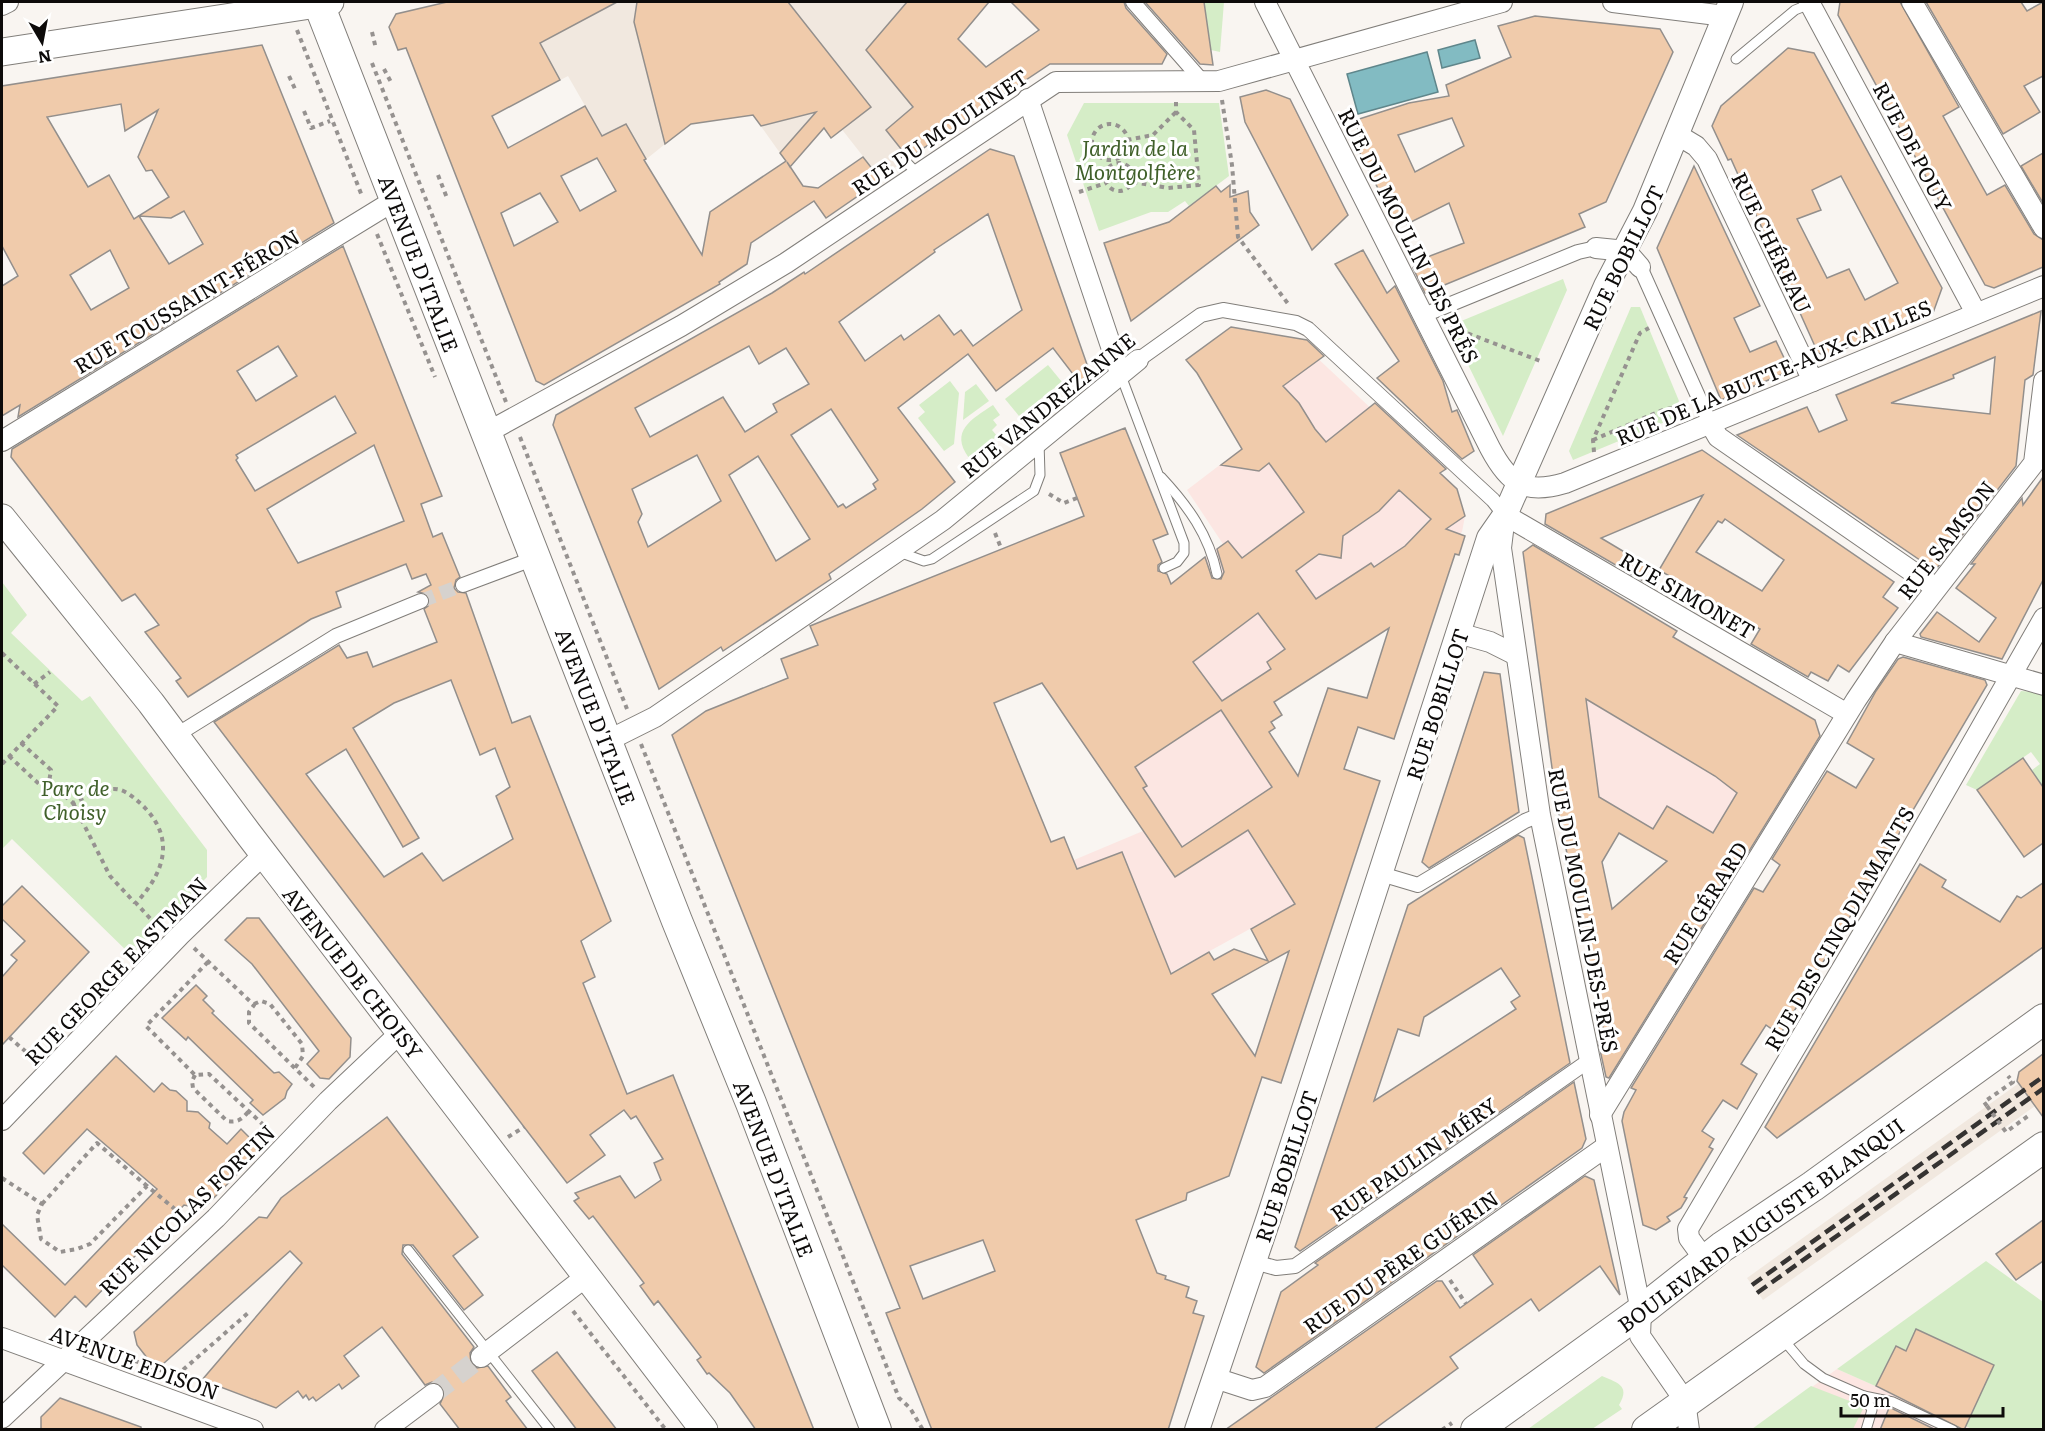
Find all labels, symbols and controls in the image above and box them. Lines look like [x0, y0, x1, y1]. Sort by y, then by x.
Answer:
north arrow [12, 12, 72, 72]
text: N [36, 45, 53, 71]
street label: RUE DU MOULINET [844, 60, 1034, 202]
street label: RUE DE POUY [1867, 76, 1961, 216]
street label: RUE DU MOULIN DES PRÉS [1332, 102, 1488, 368]
park label: Jardin de la Montgolfière [1074, 131, 1196, 186]
street label: RUE CHÉREAU [1725, 166, 1821, 318]
street label: AVENUE D'ITALIE [372, 170, 468, 356]
street label: RUE BOBILLOT [1573, 179, 1671, 335]
street label: RUE TOUSSAINT-FÉRON [67, 220, 305, 380]
street label: RUE DE LA BUTTE-AUX-CAILLES [1610, 290, 1936, 452]
street label: RUE VANDREZANNE [953, 324, 1141, 484]
street label: RUE SAMSON [1889, 473, 2001, 605]
street label: RUE SIMONET [1614, 543, 1762, 645]
street label: AVENUE D'ITALIE [549, 623, 645, 809]
street label: RUE BOBILLOT [1397, 624, 1475, 784]
street label: RUE DU MOULIN-DES-PRÉS [1542, 765, 1628, 1055]
park label: Parc de Choisy [40, 771, 110, 826]
street label: RUE DES CINQ DIAMANTS [1755, 800, 1921, 1056]
street label: RUE GÉRARD [1654, 835, 1754, 969]
street label: RUE GEORGE EASTMAN [16, 869, 214, 1071]
street label: AVENUE DE CHOISY [277, 879, 431, 1065]
street label: AVENUE D'ITALIE [727, 1075, 823, 1261]
street label: RUE BOBILLOT [1246, 1086, 1324, 1246]
street label: RUE PAULIN MÉRY [1323, 1089, 1503, 1227]
street label: BOULEVARD AUGUSTE BLANQUI [1610, 1109, 1910, 1339]
street label: RUE NICOLAS FORTIN [91, 1116, 281, 1302]
street label: RUE DU PÈRE GUÉRIN [1296, 1182, 1504, 1340]
street label: AVENUE EDISON [46, 1316, 224, 1406]
scale bar [1841, 1380, 2003, 1418]
text: 50 m [1850, 1386, 1891, 1413]

